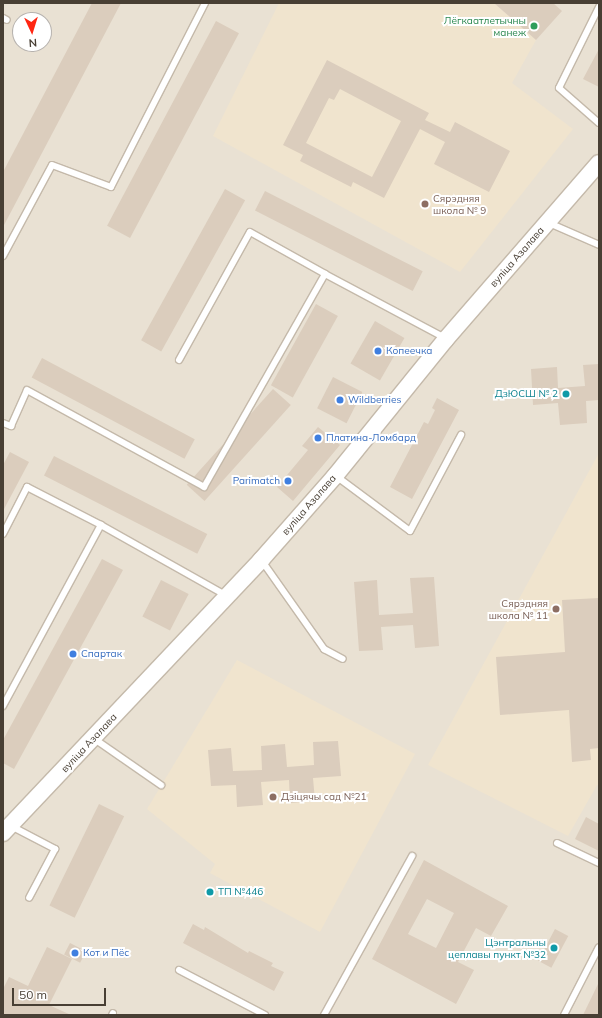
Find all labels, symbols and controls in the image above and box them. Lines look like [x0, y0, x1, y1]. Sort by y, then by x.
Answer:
north arrow [12, 12, 52, 52]
place label: Лёгкаатлетычны манеж [444, 14, 526, 38]
marker: Лёгкаатлетычны манеж [529, 21, 539, 31]
text: N [28, 36, 37, 50]
place label: Сярэдняя школа № 9 [433, 192, 486, 216]
marker: Сярэдняя школа № 9 [420, 199, 430, 209]
street label: вуліца Азалава [488, 224, 546, 290]
place label: Копеечка [386, 345, 432, 357]
marker: Копеечка [373, 346, 383, 356]
place label: ДзЮСШ № 2 [495, 388, 558, 400]
marker: ДзЮСШ № 2 [561, 389, 571, 399]
place label: Wildberries [348, 394, 401, 406]
marker: Wildberries [335, 395, 345, 405]
place label: Платина-Ломбард [326, 432, 416, 444]
marker: Платина-Ломбард [313, 433, 323, 443]
street label: вуліца Азалава [280, 472, 338, 538]
place label: Parimatch [233, 475, 280, 487]
marker: Parimatch [283, 476, 293, 486]
place label: Сярэдняя школа № 11 [489, 597, 548, 620]
marker: Сярэдняя школа № 11 [551, 604, 561, 614]
place label: Спартак [81, 648, 122, 660]
marker: Спартак [68, 649, 78, 659]
street label: вуліца Азалава [59, 711, 119, 775]
place label: Дзіцячы сад №21 [281, 791, 367, 803]
marker: Дзіцячы сад №21 [268, 792, 278, 802]
place label: ТП №446 [218, 886, 263, 898]
marker: ТП №446 [205, 887, 215, 897]
place label: Цэнтральны цеплавы пункт №32 [448, 936, 546, 960]
marker: Цэнтральны цеплавы пункт №32 [549, 943, 559, 953]
place label: Кот и Пёс [83, 947, 129, 959]
marker: Кот и Пёс [70, 948, 80, 958]
scale bar [14, 980, 108, 1006]
text: 50 m [19, 987, 47, 1002]

